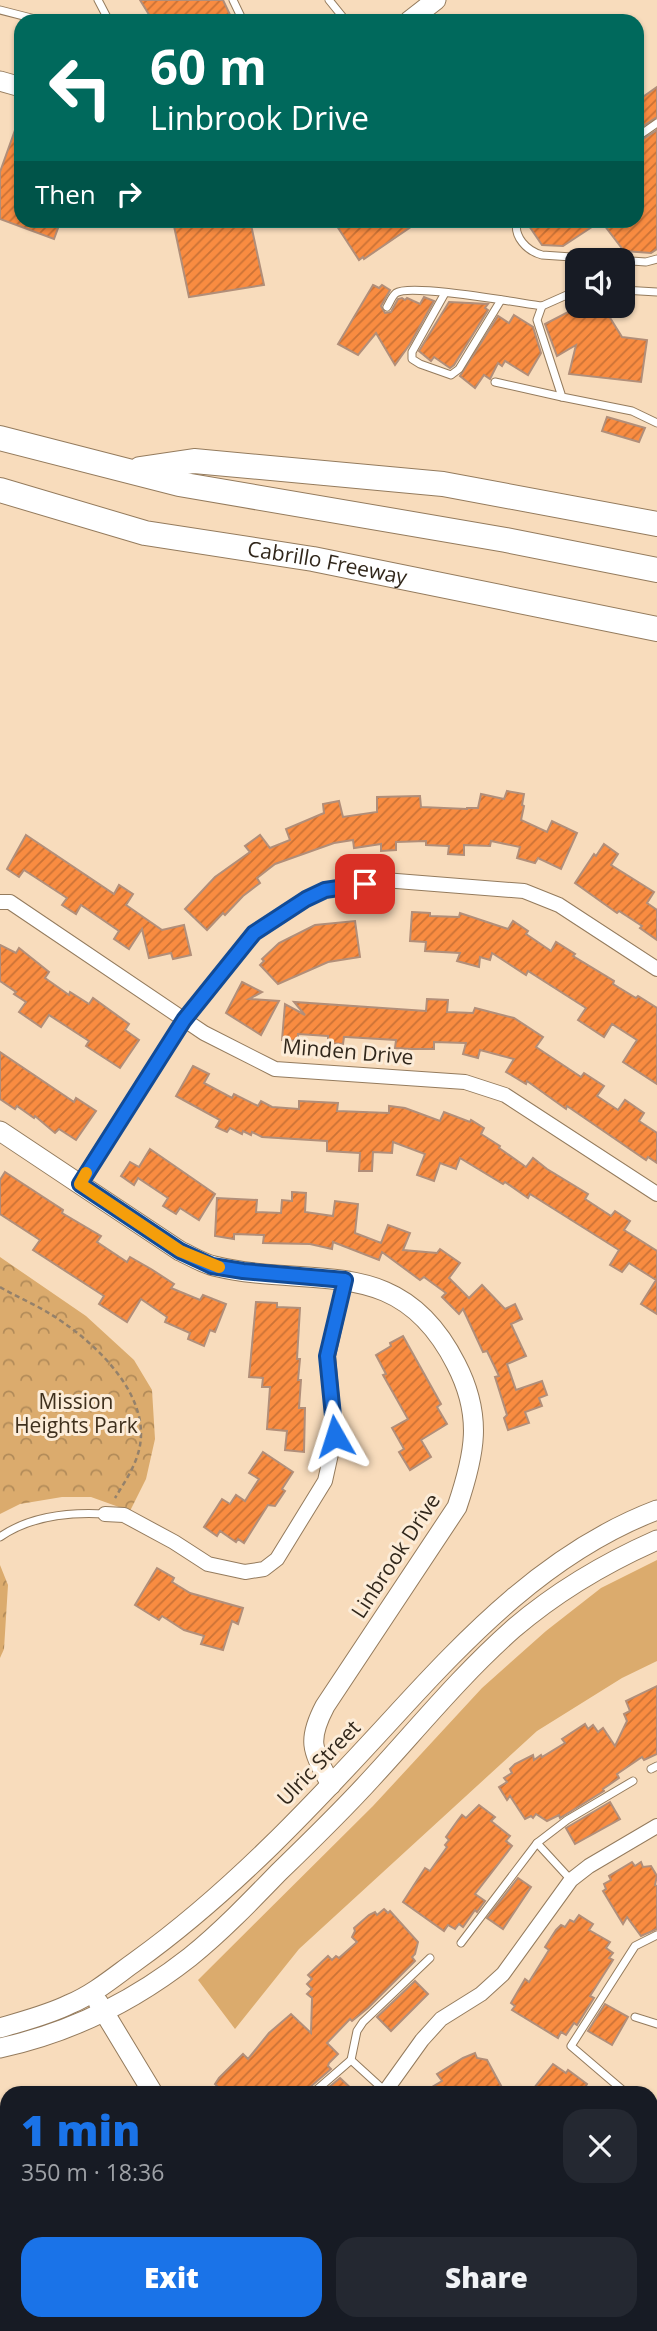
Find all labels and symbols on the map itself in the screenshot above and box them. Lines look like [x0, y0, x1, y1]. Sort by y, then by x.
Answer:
street label: Cabrillo Freeway [246, 534, 410, 591]
pin [335, 854, 395, 914]
street label: Minden Drive [281, 1031, 415, 1071]
park label: Mission Heights Park [14, 1387, 138, 1439]
position arrow [298, 1399, 372, 1473]
street label: Linbrook Drive [344, 1488, 446, 1623]
street label: Ulric Street [270, 1713, 366, 1811]

